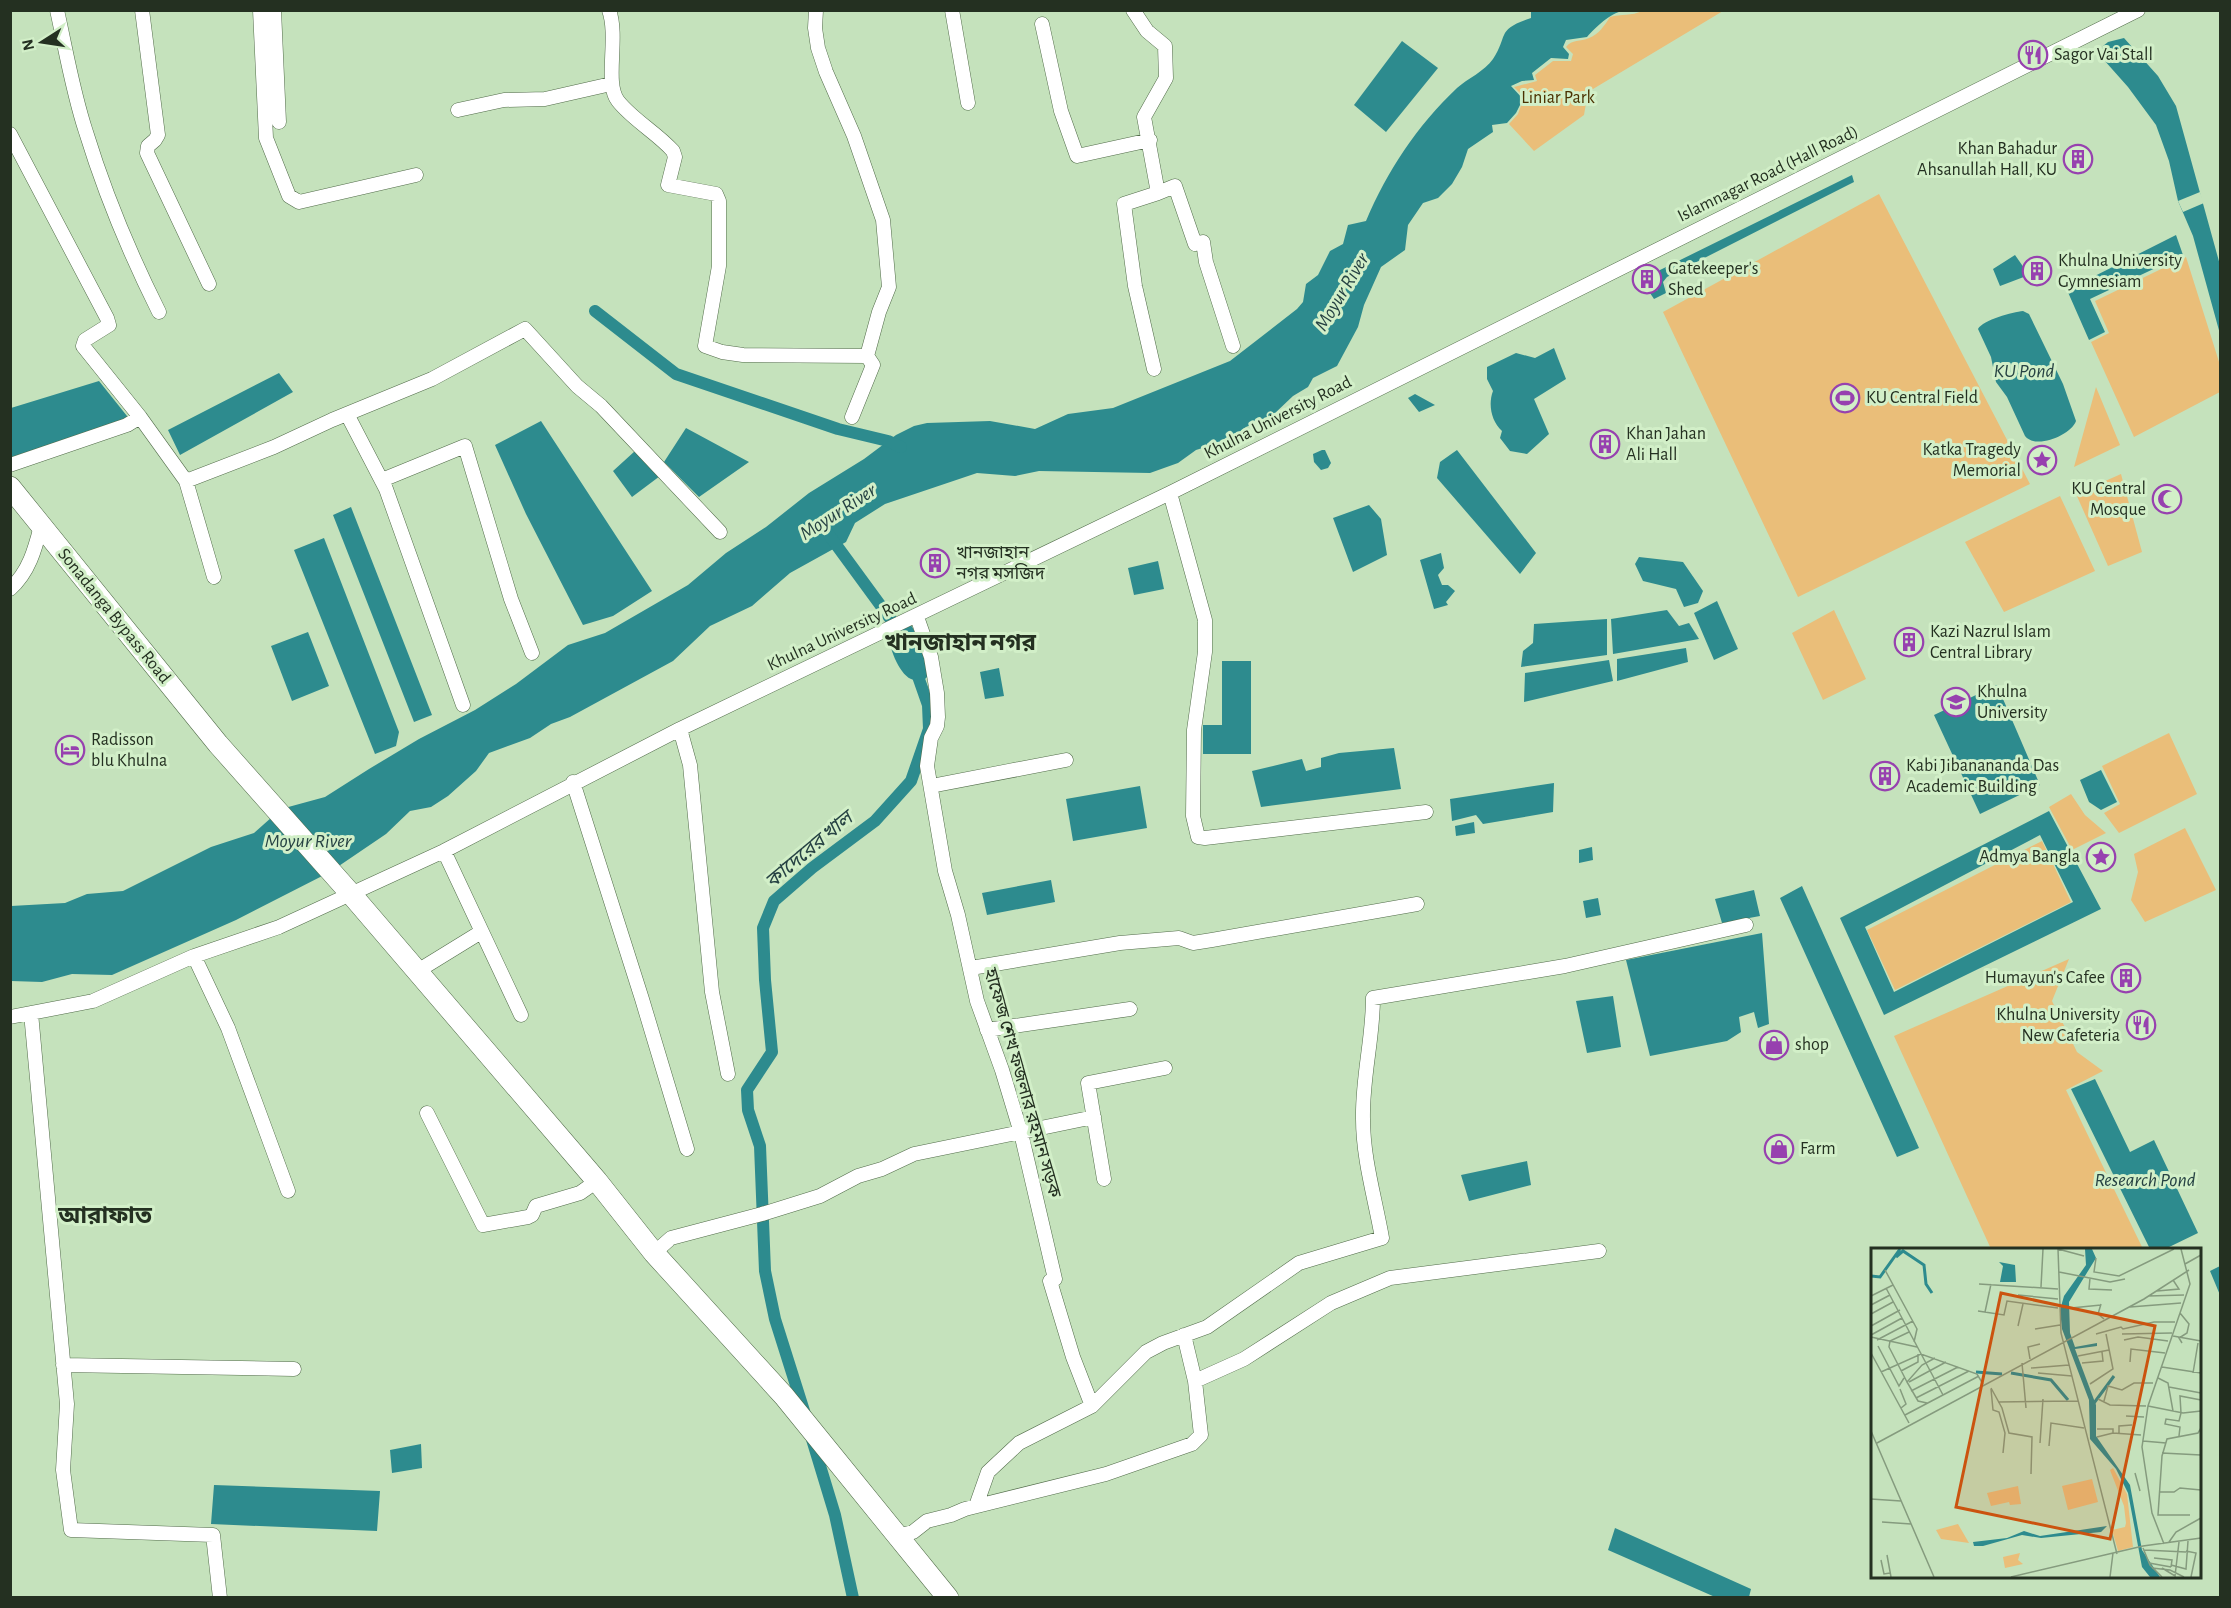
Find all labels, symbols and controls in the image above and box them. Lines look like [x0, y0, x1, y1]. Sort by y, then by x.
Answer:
north arrow [12, 12, 72, 72]
text: N [19, 38, 37, 52]
restaurant icon: Sagor Vai Stall [2017, 39, 2049, 71]
place label: Sagor Vai Stall [2054, 46, 2153, 64]
park label: Liniar Park [1521, 89, 1596, 107]
street label: Islamnagar Road (Hall Road) [1675, 122, 1861, 226]
place label: Khan Bahadur Ahsanullah Hall, KU [1917, 140, 2057, 179]
building icon: Khan Bahadur Ahsanullah Hall, KU [2062, 143, 2094, 175]
water label: Moyur River [1311, 249, 1373, 334]
place label: Khulna University Gymnesiam [2058, 252, 2182, 291]
building icon: Khulna University Gymnesiam [2021, 255, 2053, 287]
place label: Gatekeeper's Shed [1668, 260, 1759, 299]
building icon: Gatekeeper's Shed [1631, 263, 1663, 295]
water label: KU Pond [1994, 361, 2055, 381]
street label: Khulna University Road [1201, 373, 1355, 463]
sports icon: KU Central Field [1829, 382, 1861, 414]
place label: KU Central Field [1866, 389, 1978, 407]
place label: Khan Jahan Ali Hall [1626, 425, 1706, 464]
building icon: Khan Jahan Ali Hall [1589, 428, 1621, 460]
place label: Katka Tragedy Memorial [1922, 441, 2021, 480]
place icon: Katka Tragedy Memorial [2026, 444, 2058, 476]
water label: Moyur River [796, 480, 880, 544]
place label: KU Central Mosque [2071, 480, 2146, 519]
mosque icon: KU Central Mosque [2151, 483, 2183, 515]
place label: খানজাহান নগর মসজিদ [955, 544, 1046, 583]
street label: Sonadanga Bypass Road [54, 545, 174, 687]
building icon: খানজাহান নগর মসজিদ [919, 547, 951, 579]
street label: Khulna University Road [764, 589, 920, 675]
place label: Kazi Nazrul Islam Central Library [1930, 623, 2051, 662]
building icon: Kazi Nazrul Islam Central Library [1893, 626, 1925, 658]
district label: খানজাহান নগর [884, 631, 1036, 655]
place label: Khulna University [1977, 683, 2048, 722]
school or university icon: Khulna University [1940, 686, 1972, 718]
place label: Radisson blu Khulna [91, 731, 167, 770]
hotel icon: Radisson blu Khulna [54, 734, 86, 766]
place label: Kabi Jibanananda Das Academic Building [1906, 757, 2059, 796]
building icon: Kabi Jibanananda Das Academic Building [1869, 760, 1901, 792]
water label: কাদেরের খাল [762, 806, 859, 892]
water label: Moyur River [265, 831, 352, 851]
place icon: Admya Bangla [2085, 841, 2117, 873]
place label: Admya Bangla [1979, 848, 2080, 866]
building icon: Humayun's Cafee [2110, 962, 2142, 994]
street label: হাফেজ শেখ ফজলার রহমান সড়ক [980, 965, 1064, 1200]
place label: Humayun's Cafee [1985, 969, 2105, 987]
place label: Khulna University New Cafeteria [1996, 1006, 2120, 1045]
restaurant icon: Khulna University New Cafeteria [2125, 1009, 2157, 1041]
shop icon: shop [1758, 1029, 1790, 1061]
place label: shop [1795, 1036, 1829, 1054]
shop icon: Farm [1763, 1133, 1795, 1165]
place label: Farm [1800, 1140, 1836, 1158]
water label: Research Pond [2094, 1170, 2196, 1190]
district label: আরাফাত [57, 1204, 153, 1228]
inset map [1871, 1248, 2201, 1578]

